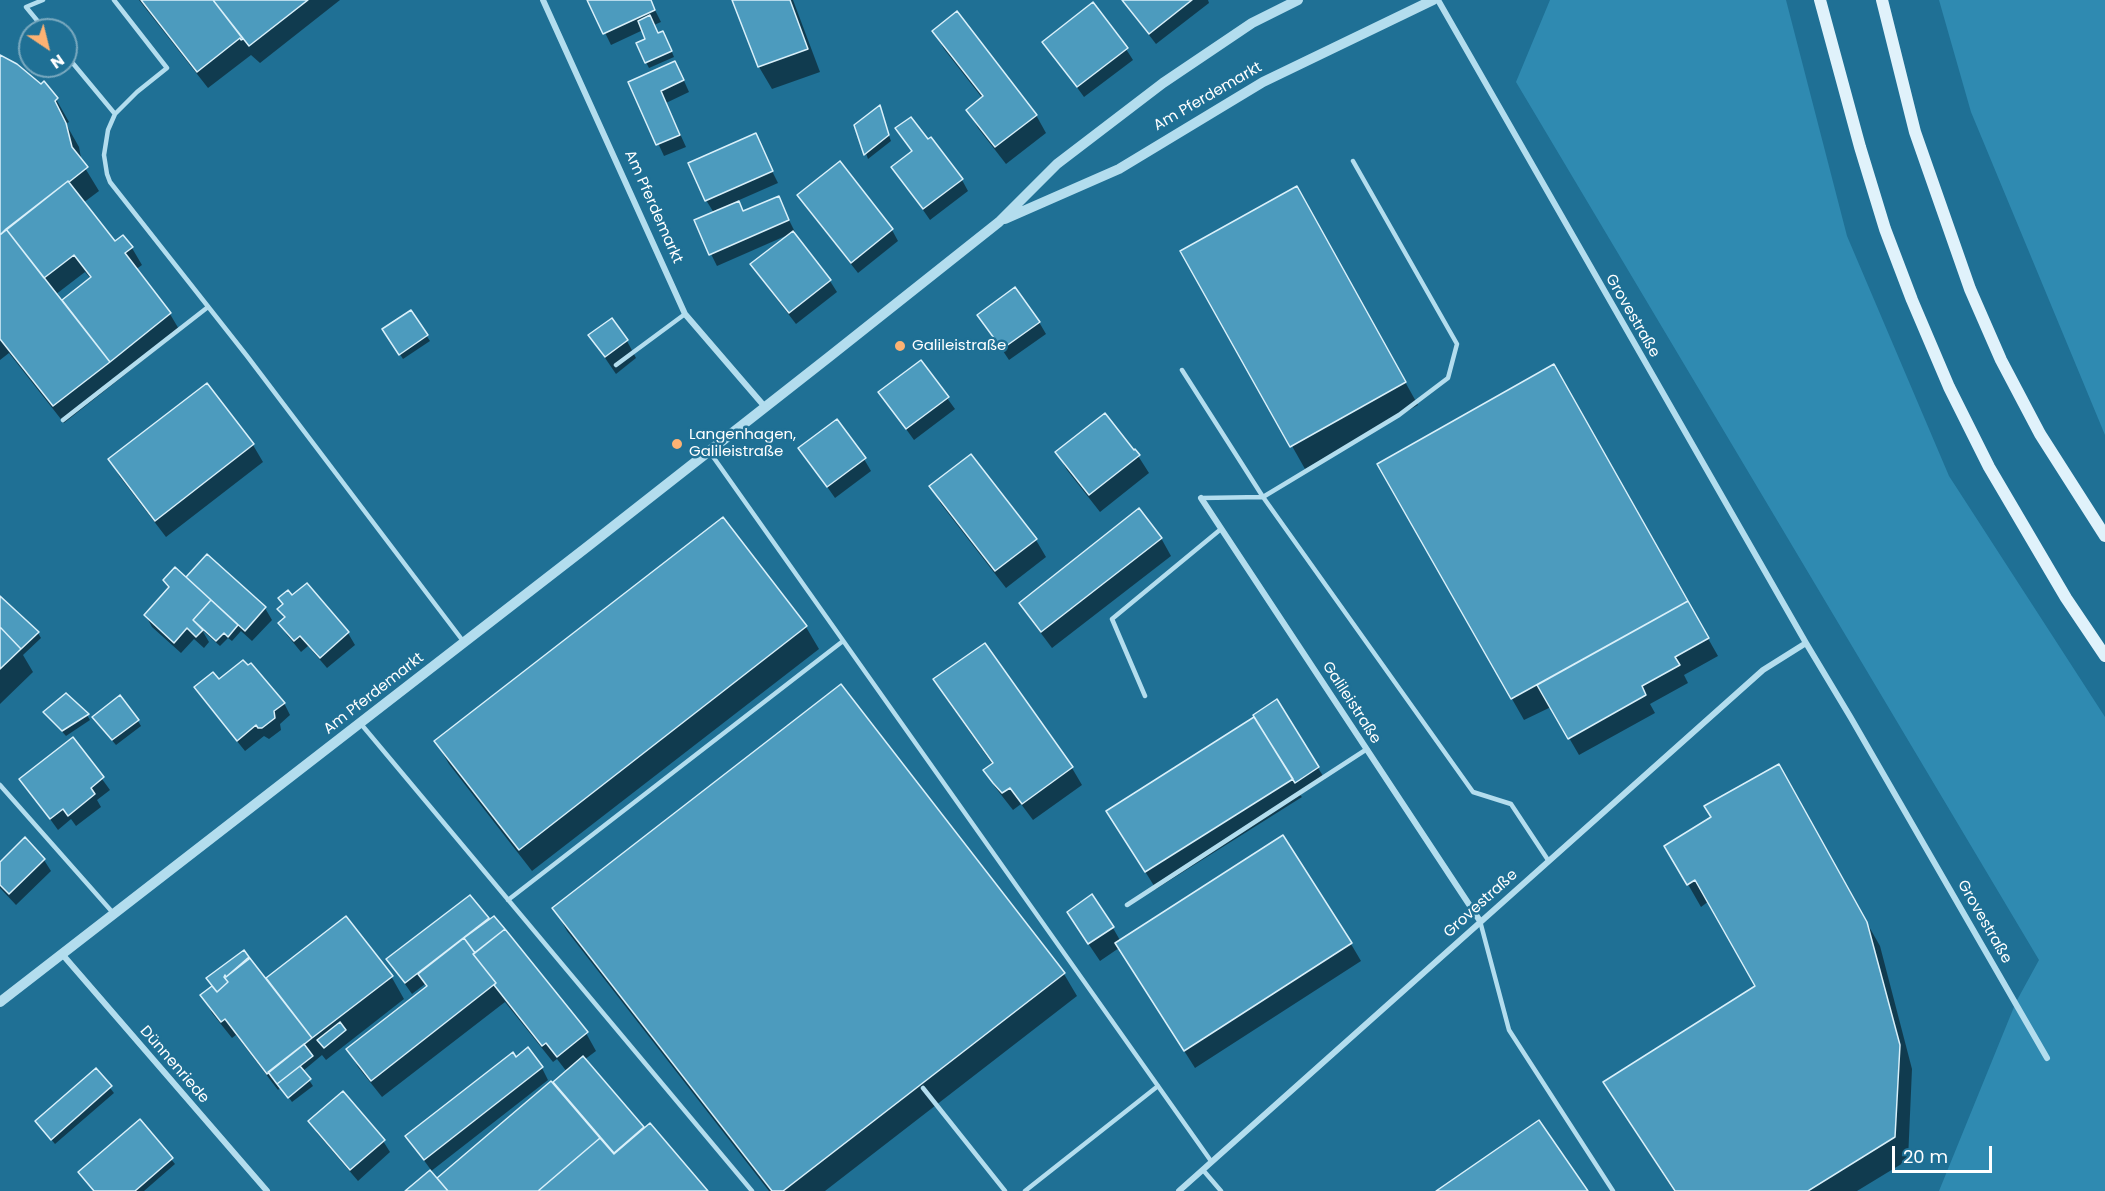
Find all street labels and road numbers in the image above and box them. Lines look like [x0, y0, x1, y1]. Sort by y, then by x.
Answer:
street label: Am Pferdemarkt [1151, 59, 1265, 135]
street label: Am Pferdemarkt [620, 148, 686, 266]
street label: Grovestraße [1601, 271, 1663, 361]
street label: Am Pferdemarkt [320, 649, 428, 739]
street label: Galileistraße [1318, 659, 1384, 747]
street label: Grovestraße [1440, 866, 1522, 942]
street label: Grovestraße [1953, 877, 2015, 967]
street label: Dünnenriede [136, 1023, 212, 1107]

